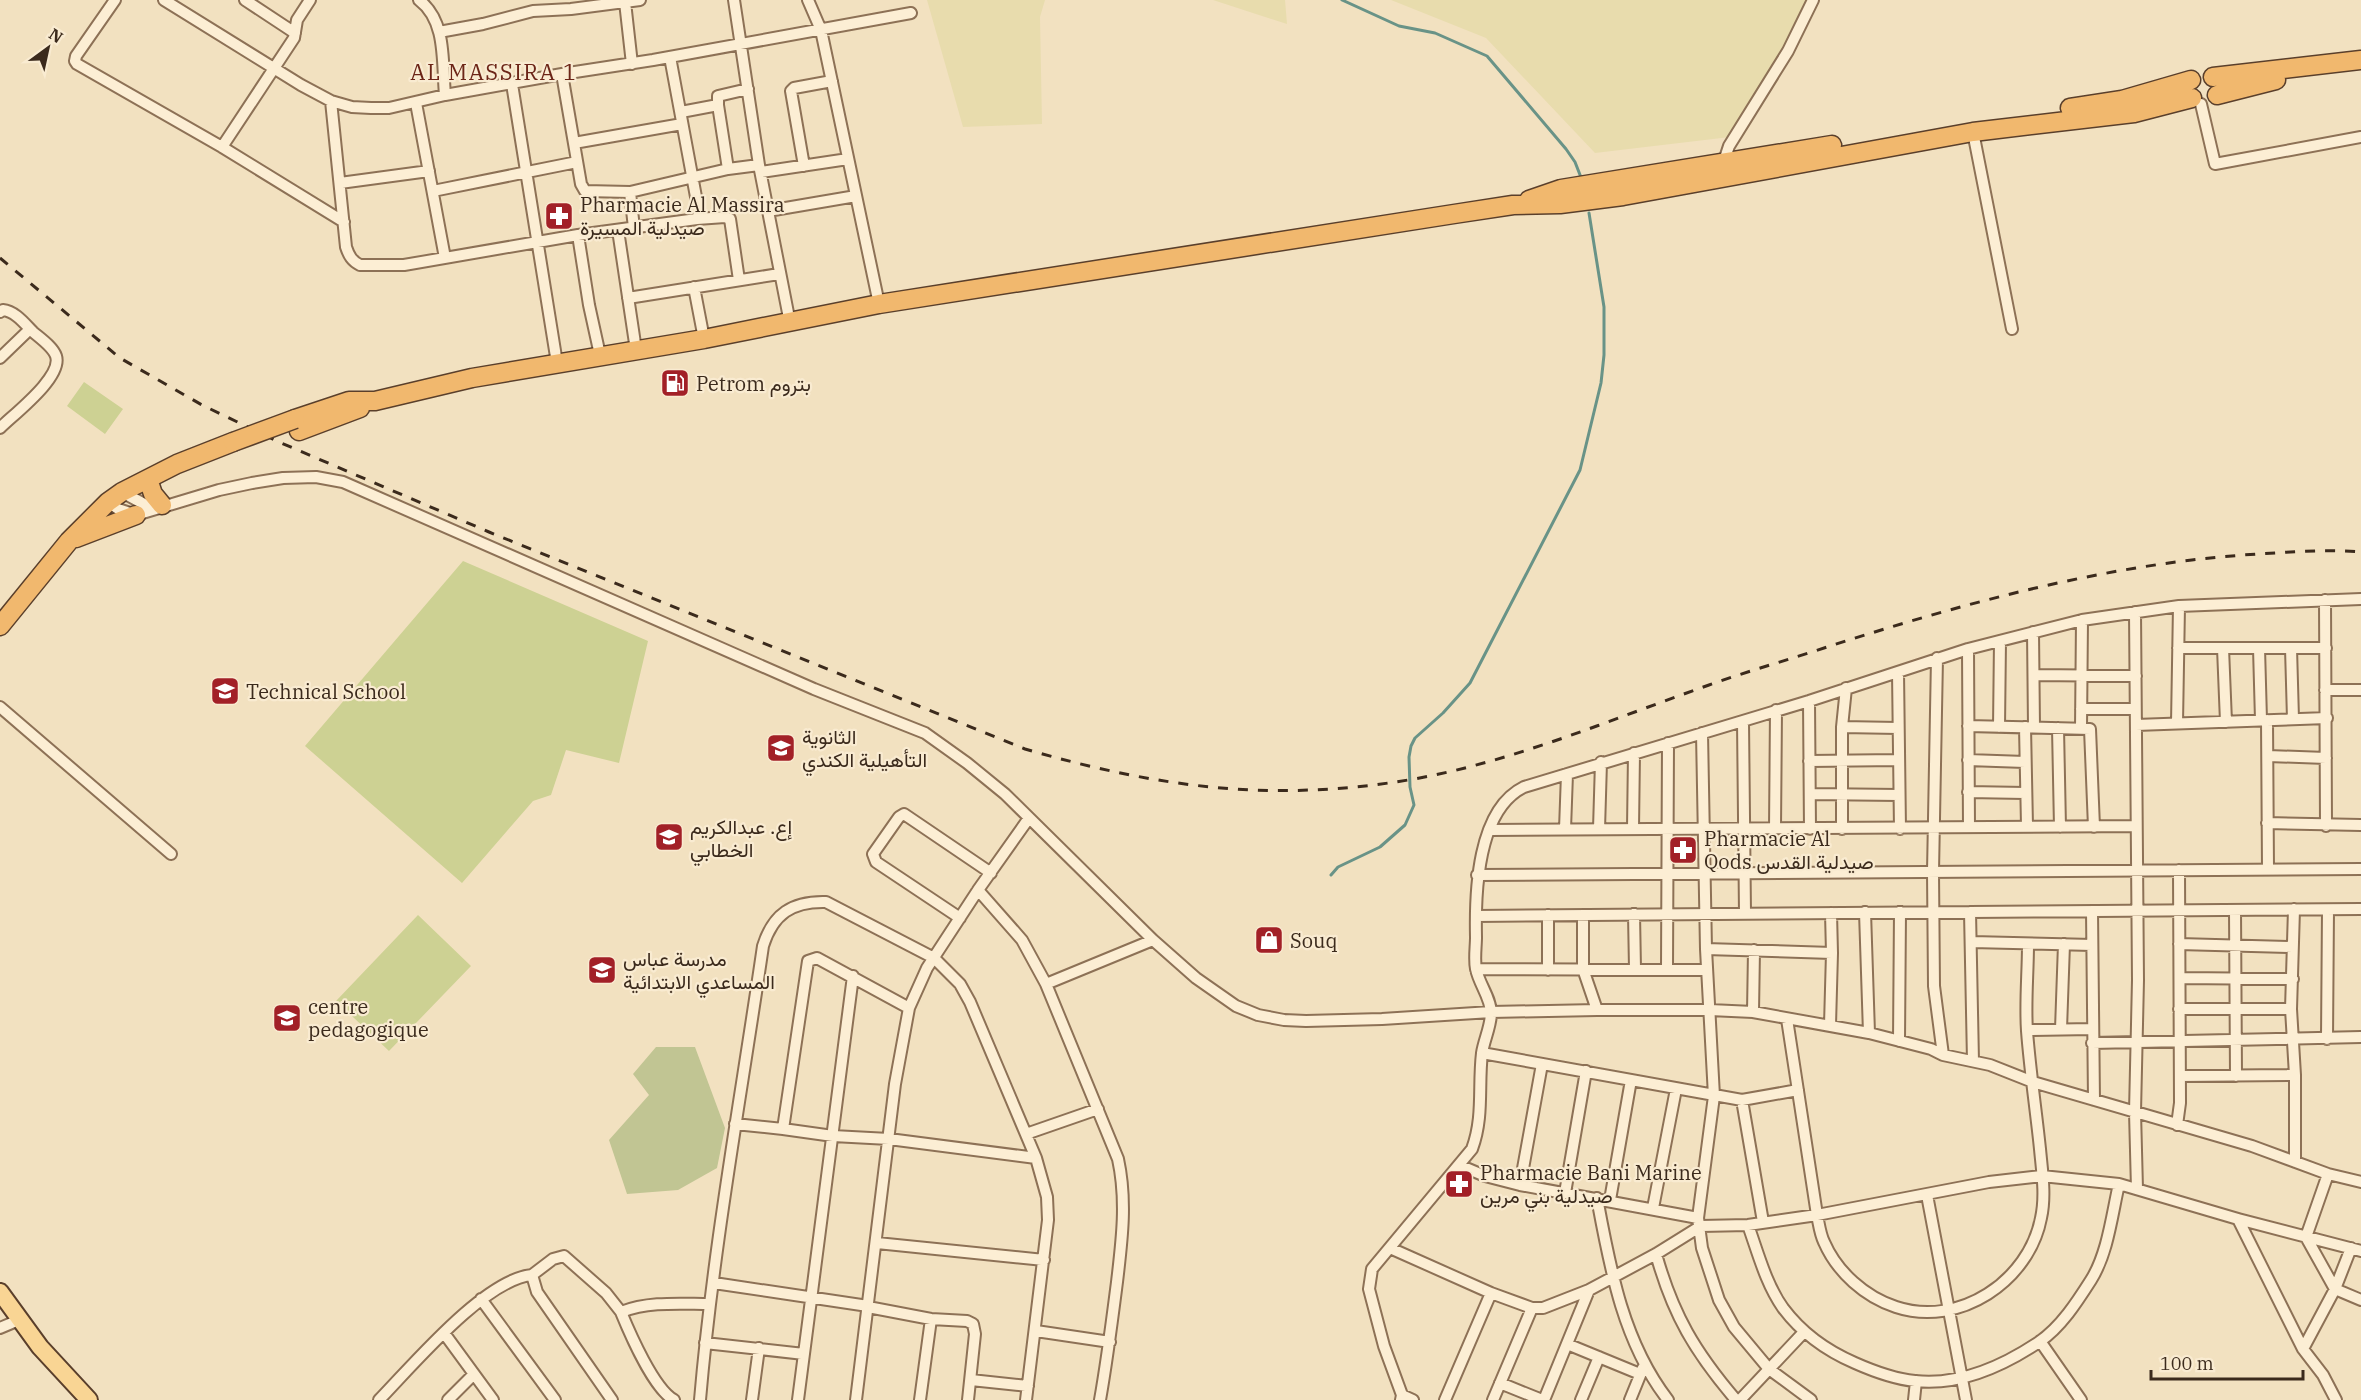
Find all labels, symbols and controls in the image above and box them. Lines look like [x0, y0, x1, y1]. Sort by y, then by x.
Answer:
north arrow [18, 18, 78, 78]
text: N [45, 24, 67, 47]
district label: AL MASSIRA 1 [410, 57, 578, 86]
place label: Pharmacie Al Massira صيدلية المسيرة [580, 191, 785, 241]
pharmacy icon: Pharmacie Al Massira صيدلية المسيرة [543, 200, 575, 232]
fuel station icon: Petrom بتروم [659, 367, 691, 399]
place label: Petrom بتروم [696, 370, 811, 397]
school or university icon: Technical School [209, 675, 241, 707]
place label: Technical School [246, 678, 406, 705]
place label: الثانوية التأهيلية الكندي [802, 723, 927, 777]
school or university icon: الثانوية التأهيلية الكندي [765, 732, 797, 764]
place label: إع. عبدالكريم الخطابي [690, 813, 793, 867]
school or university icon: إع. عبدالكريم الخطابي [653, 821, 685, 853]
place label: Pharmacie Al Qods صيدلية القدس [1704, 825, 1874, 875]
pharmacy icon: Pharmacie Al Qods صيدلية القدس [1667, 834, 1699, 866]
shop icon: Souq [1253, 924, 1285, 956]
place label: Souq [1290, 927, 1337, 954]
place label: مدرسة عباس المساعدي الابتدائية [623, 945, 775, 999]
school or university icon: مدرسة عباس المساعدي الابتدائية [586, 954, 618, 986]
place label: centre pedagogique [308, 993, 429, 1043]
school or university icon: centre pedagogique [271, 1002, 303, 1034]
place label: Pharmacie Bani Marine صيدلية بني مرين [1480, 1159, 1702, 1213]
pharmacy icon: Pharmacie Bani Marine صيدلية بني مرين [1443, 1168, 1475, 1200]
scale bar [2151, 1343, 2302, 1381]
text: 100 m [2160, 1352, 2214, 1375]

